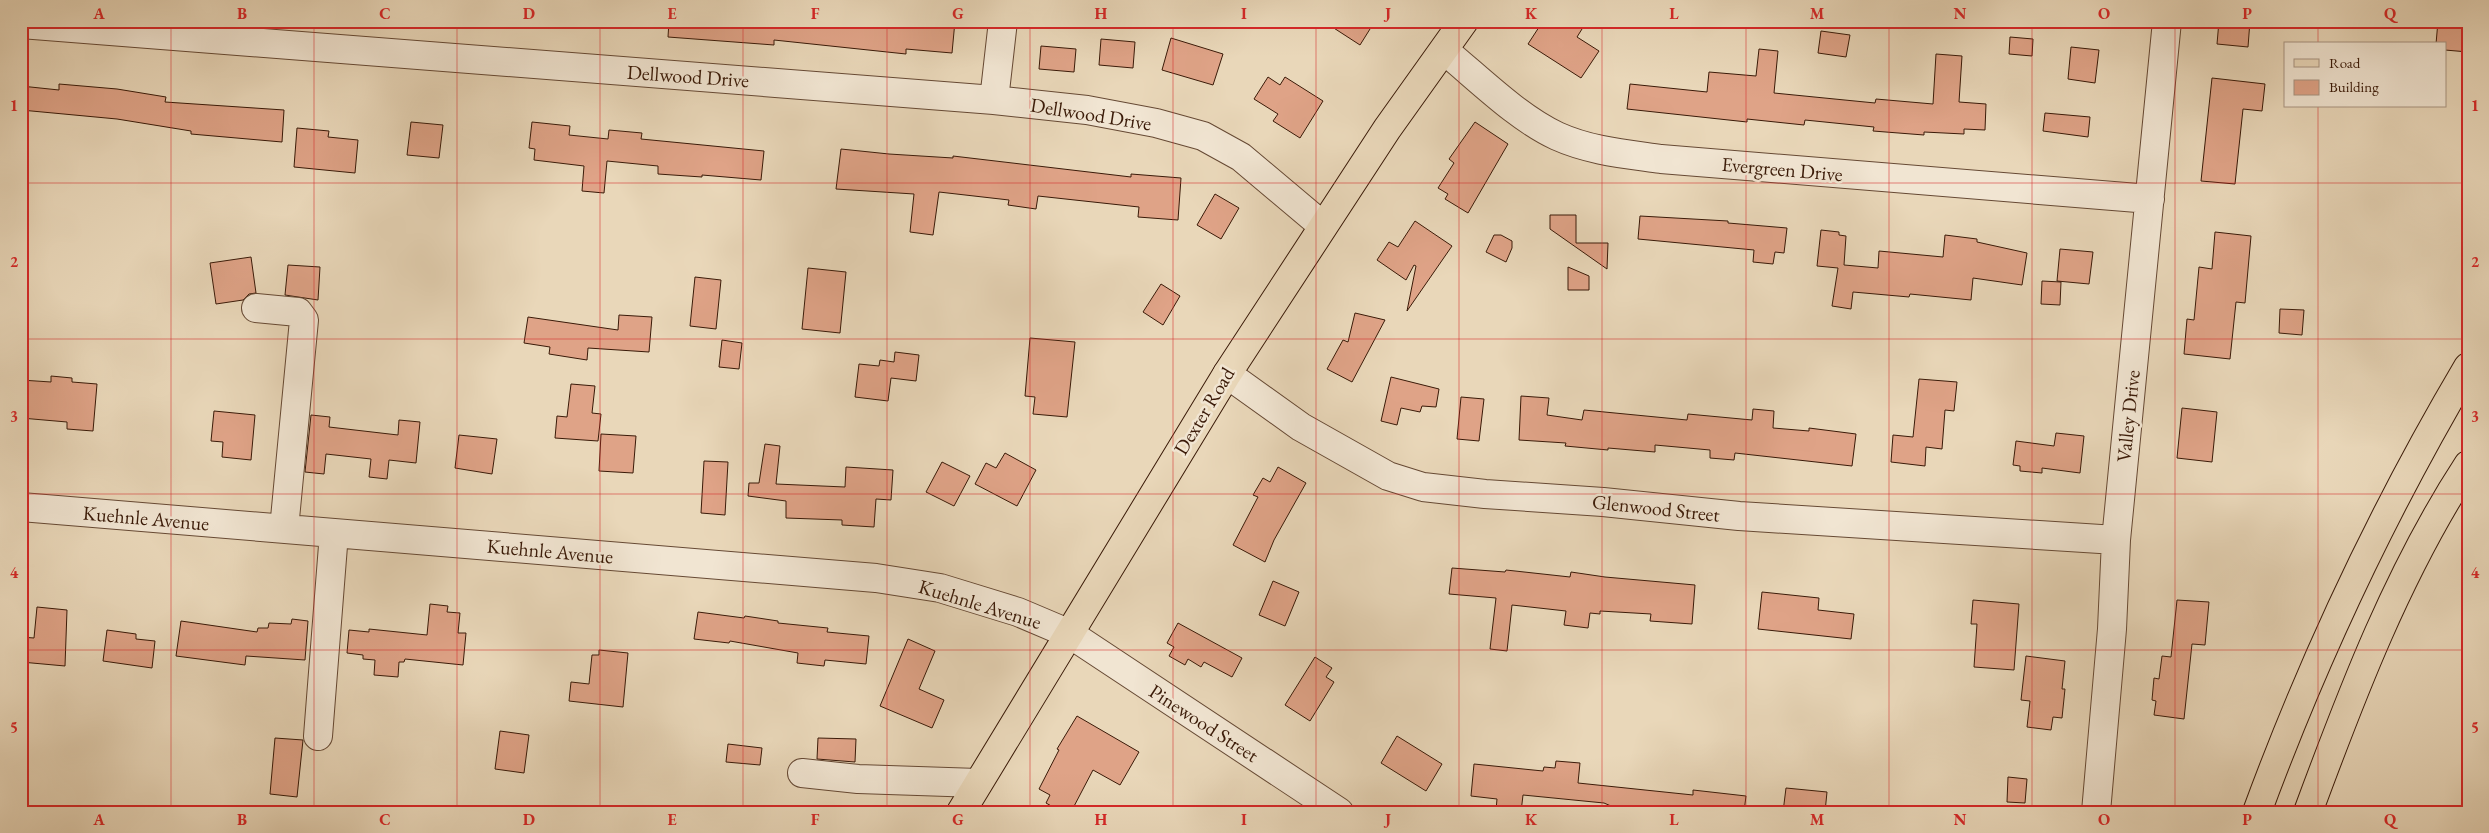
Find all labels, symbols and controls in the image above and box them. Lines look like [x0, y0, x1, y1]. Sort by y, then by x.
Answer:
text: A [92, 3, 105, 24]
text: B [237, 3, 247, 24]
text: C [379, 3, 391, 24]
text: D [523, 3, 535, 24]
text: E [667, 3, 677, 24]
text: F [811, 3, 820, 24]
text: G [952, 3, 964, 24]
text: H [1095, 3, 1108, 24]
text: I [1241, 3, 1247, 24]
text: J [1383, 3, 1391, 24]
text: K [1525, 3, 1538, 24]
text: L [1669, 3, 1679, 24]
text: M [1810, 3, 1825, 24]
text: N [1954, 3, 1967, 24]
text: O [2098, 3, 2110, 24]
text: P [2242, 3, 2252, 24]
text: Q [2384, 3, 2399, 24]
legend [2284, 42, 2446, 108]
text: Road [2329, 53, 2361, 72]
street label: Dellwood Drive [626, 59, 750, 93]
text: Building [2329, 77, 2379, 96]
street label: Dellwood Drive [1029, 92, 1154, 136]
text: 1 [10, 95, 18, 116]
text: 1 [2471, 95, 2479, 116]
street label: Evergreen Drive [1720, 151, 1844, 187]
text: 2 [10, 251, 19, 272]
text: 2 [2471, 251, 2480, 272]
street label: Dexter Road [1168, 362, 1241, 460]
street label: Valley Drive [2110, 369, 2146, 463]
text: 3 [10, 406, 18, 427]
text: 3 [2471, 406, 2479, 427]
street label: Glenwood Street [1591, 488, 1722, 528]
street label: Kuehnle Avenue [82, 500, 210, 536]
street label: Kuehnle Avenue [486, 533, 614, 569]
text: 4 [10, 562, 19, 583]
text: 4 [2471, 562, 2480, 583]
street label: Kuehnle Avenue [916, 573, 1045, 635]
street label: Pinewood Street [1144, 678, 1264, 768]
text: 5 [10, 717, 18, 738]
text: 5 [2471, 717, 2479, 738]
text: A [92, 809, 105, 830]
text: B [237, 809, 247, 830]
text: C [379, 809, 391, 830]
text: D [523, 809, 535, 830]
text: E [667, 809, 677, 830]
text: F [811, 809, 820, 830]
text: G [952, 809, 964, 830]
text: H [1095, 809, 1108, 830]
text: I [1241, 809, 1247, 830]
text: J [1383, 809, 1391, 830]
text: K [1525, 809, 1538, 830]
text: L [1669, 809, 1679, 830]
text: M [1810, 809, 1825, 830]
text: N [1954, 809, 1967, 830]
text: O [2098, 809, 2110, 830]
text: P [2242, 809, 2252, 830]
text: Q [2384, 809, 2399, 830]

